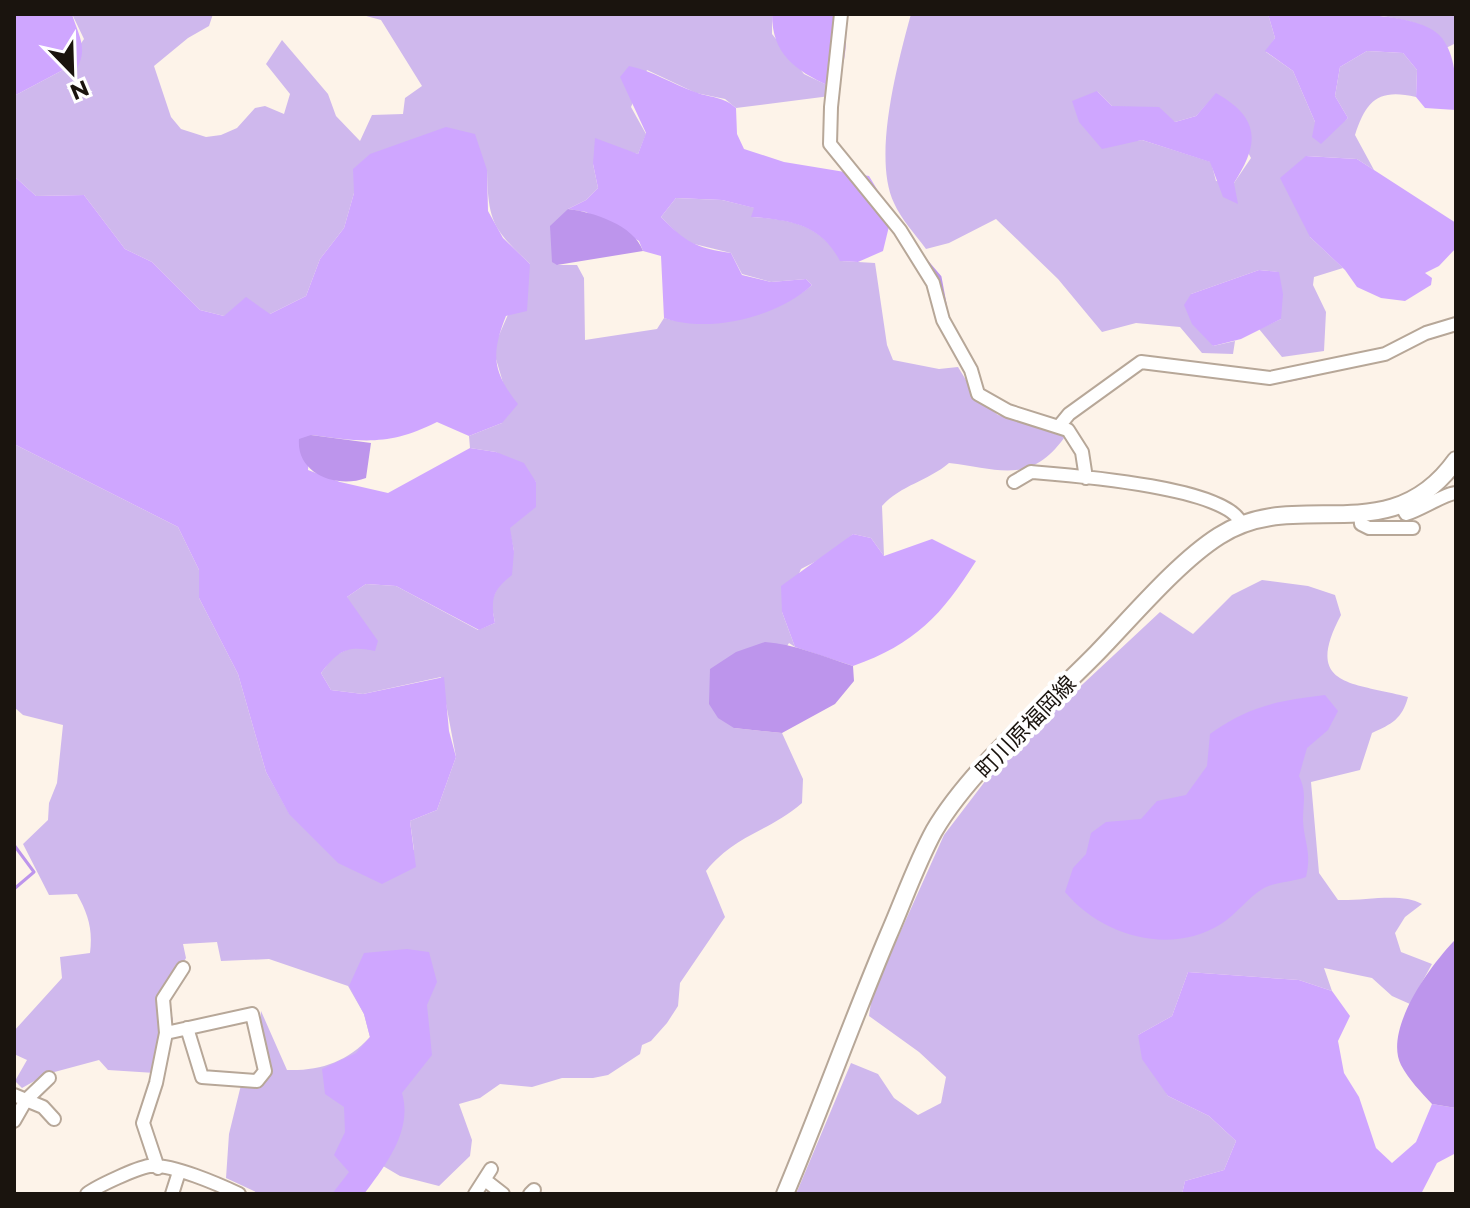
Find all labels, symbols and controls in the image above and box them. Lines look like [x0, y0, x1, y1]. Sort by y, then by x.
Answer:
north arrow [32, 32, 112, 112]
text: N [66, 74, 93, 106]
street label: 町川原福岡線 [970, 670, 1082, 784]

